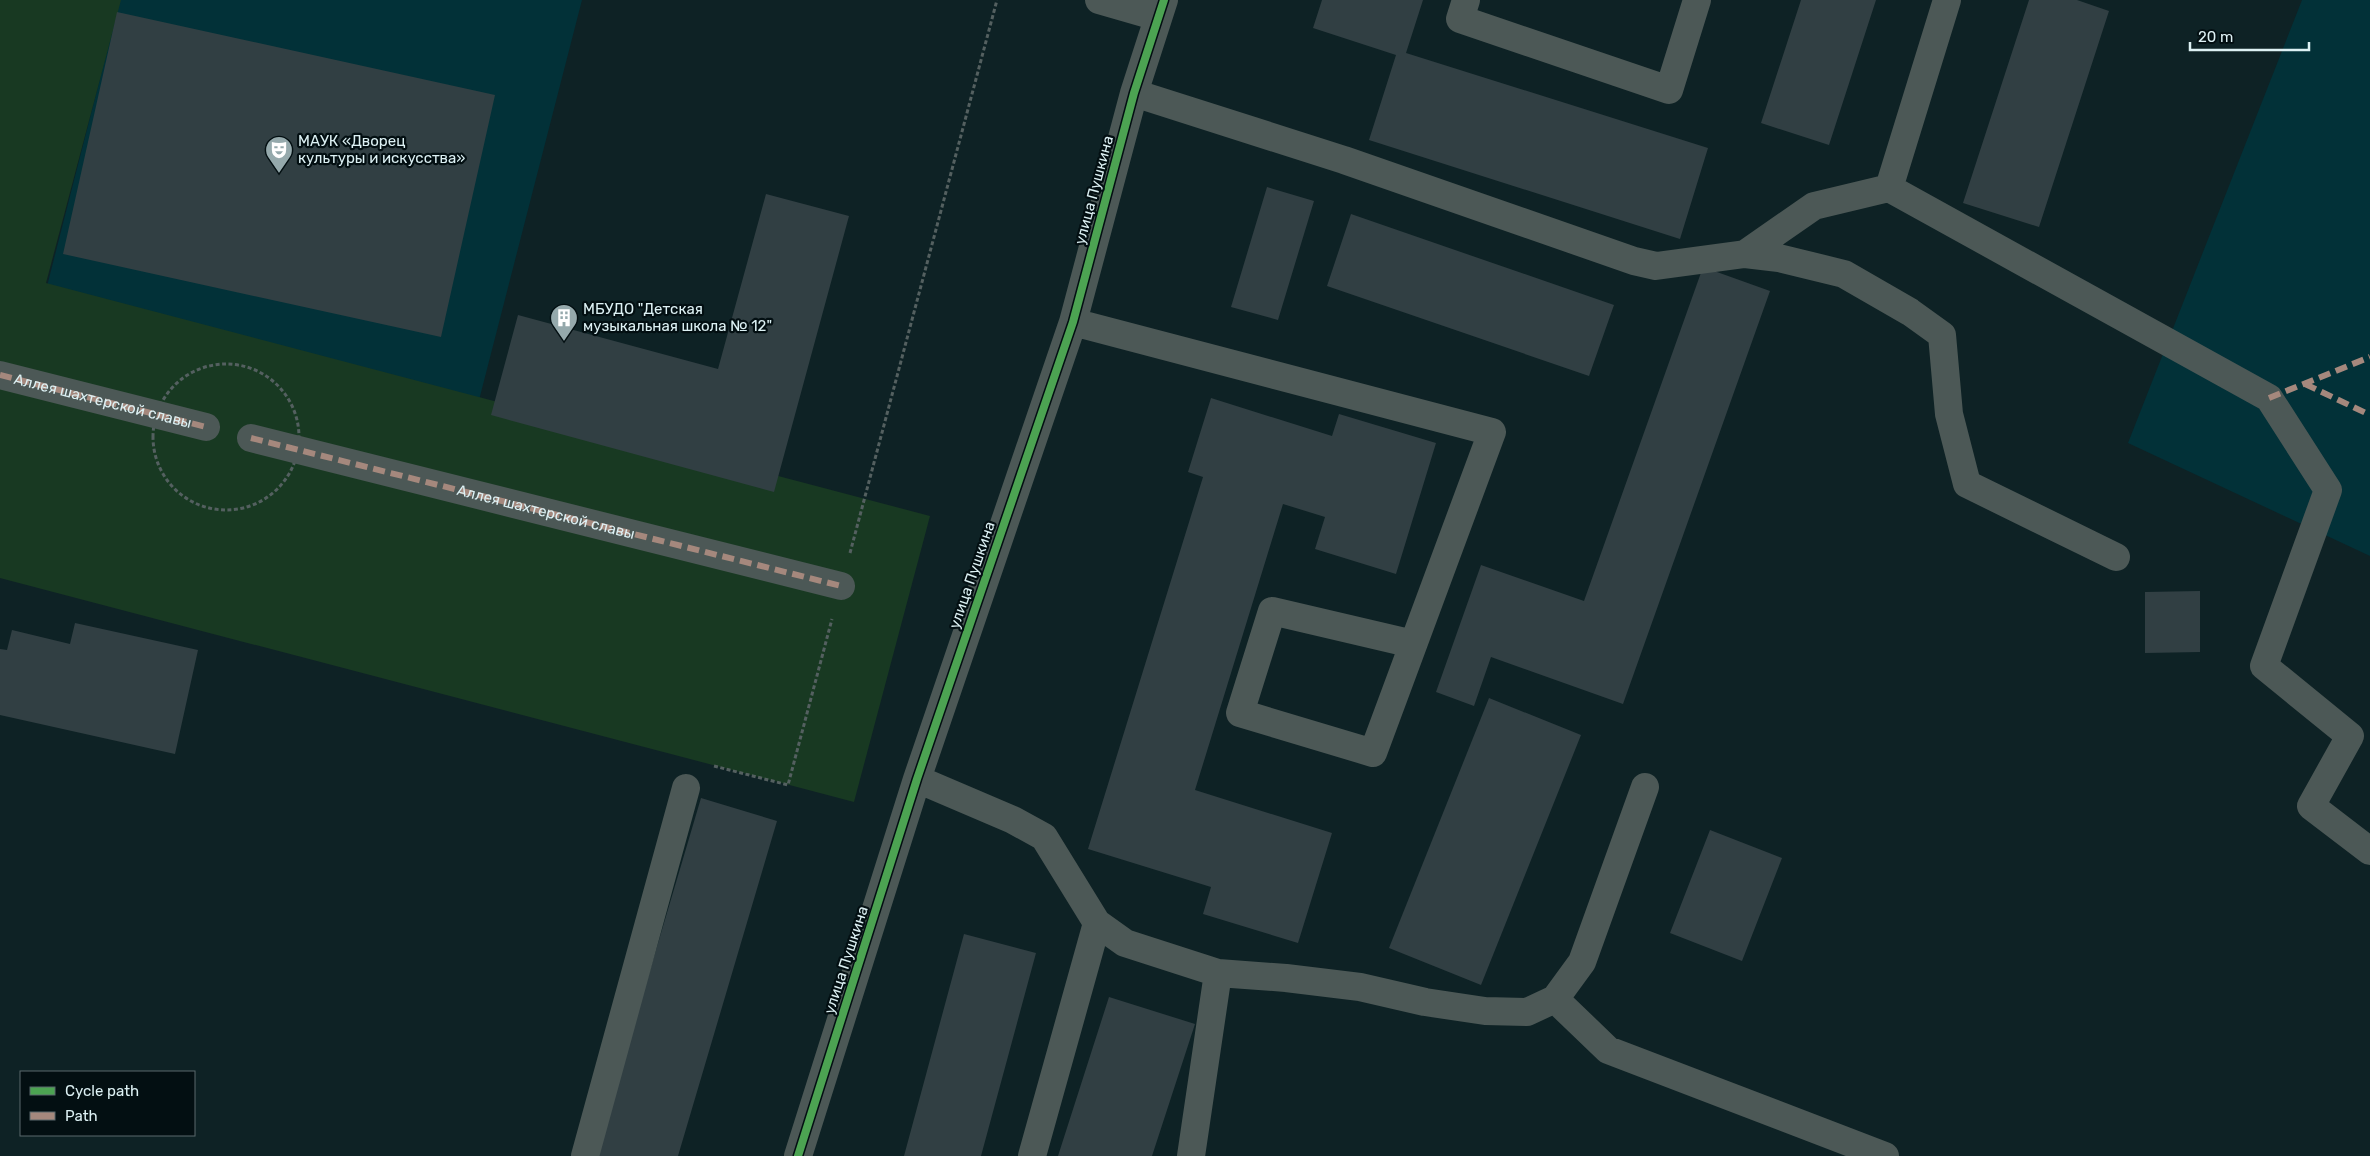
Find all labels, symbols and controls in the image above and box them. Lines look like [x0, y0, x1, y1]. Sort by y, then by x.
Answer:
scale bar [2190, 20, 2309, 52]
text: 20 m [2198, 28, 2233, 46]
place label: МАУК «Дворец культуры и искусства» [298, 132, 465, 167]
street label: улица Пушкина [1071, 134, 1117, 246]
theatre icon: МАУК «Дворец культуры и искусства» [264, 135, 294, 174]
place label: МБУДО "Детская музыкальная школа № 12" [583, 300, 772, 335]
building icon: МБУДО "Детская музыкальная школа № 12" [549, 303, 579, 342]
street label: Аллея шахтерской славы [12, 370, 194, 432]
street label: Аллея шахтерской славы [455, 481, 637, 543]
street label: улица Пушкина [945, 519, 999, 631]
street label: улица Пушкина [820, 904, 872, 1016]
legend [20, 1071, 195, 1136]
text: Cycle path [65, 1082, 139, 1100]
text: Path [65, 1107, 98, 1125]

